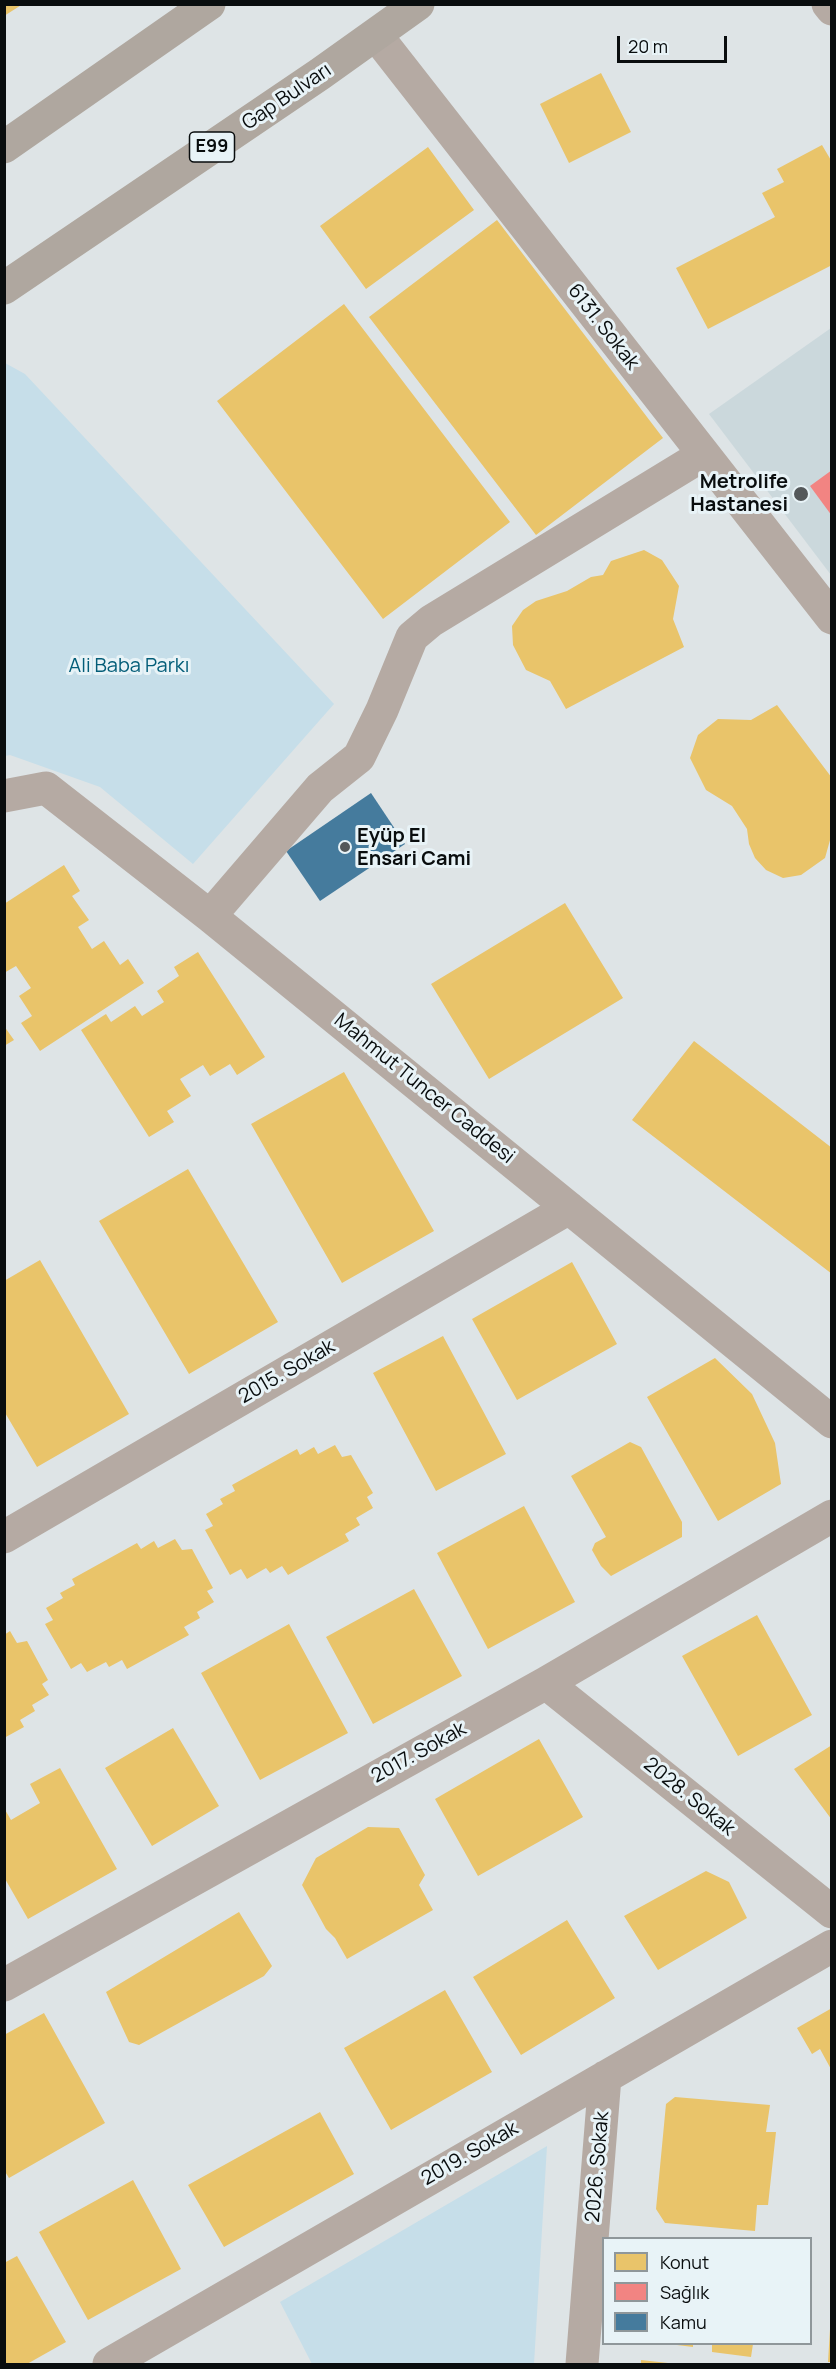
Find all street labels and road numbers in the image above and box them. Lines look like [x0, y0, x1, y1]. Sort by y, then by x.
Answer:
street label: Gap Bulvarı [238, 58, 336, 136]
road number: E99 [190, 132, 234, 162]
street label: 6131. Sokak [562, 279, 644, 375]
street label: Mahmut Tuncer Caddesi [329, 1009, 519, 1169]
street label: 2015. Sokak [235, 1335, 339, 1409]
street label: 2017. Sokak [368, 1717, 470, 1789]
street label: 2028. Sokak [638, 1753, 740, 1841]
street label: 2026. Sokak [581, 2110, 615, 2224]
street label: 2019. Sokak [417, 2117, 523, 2191]

